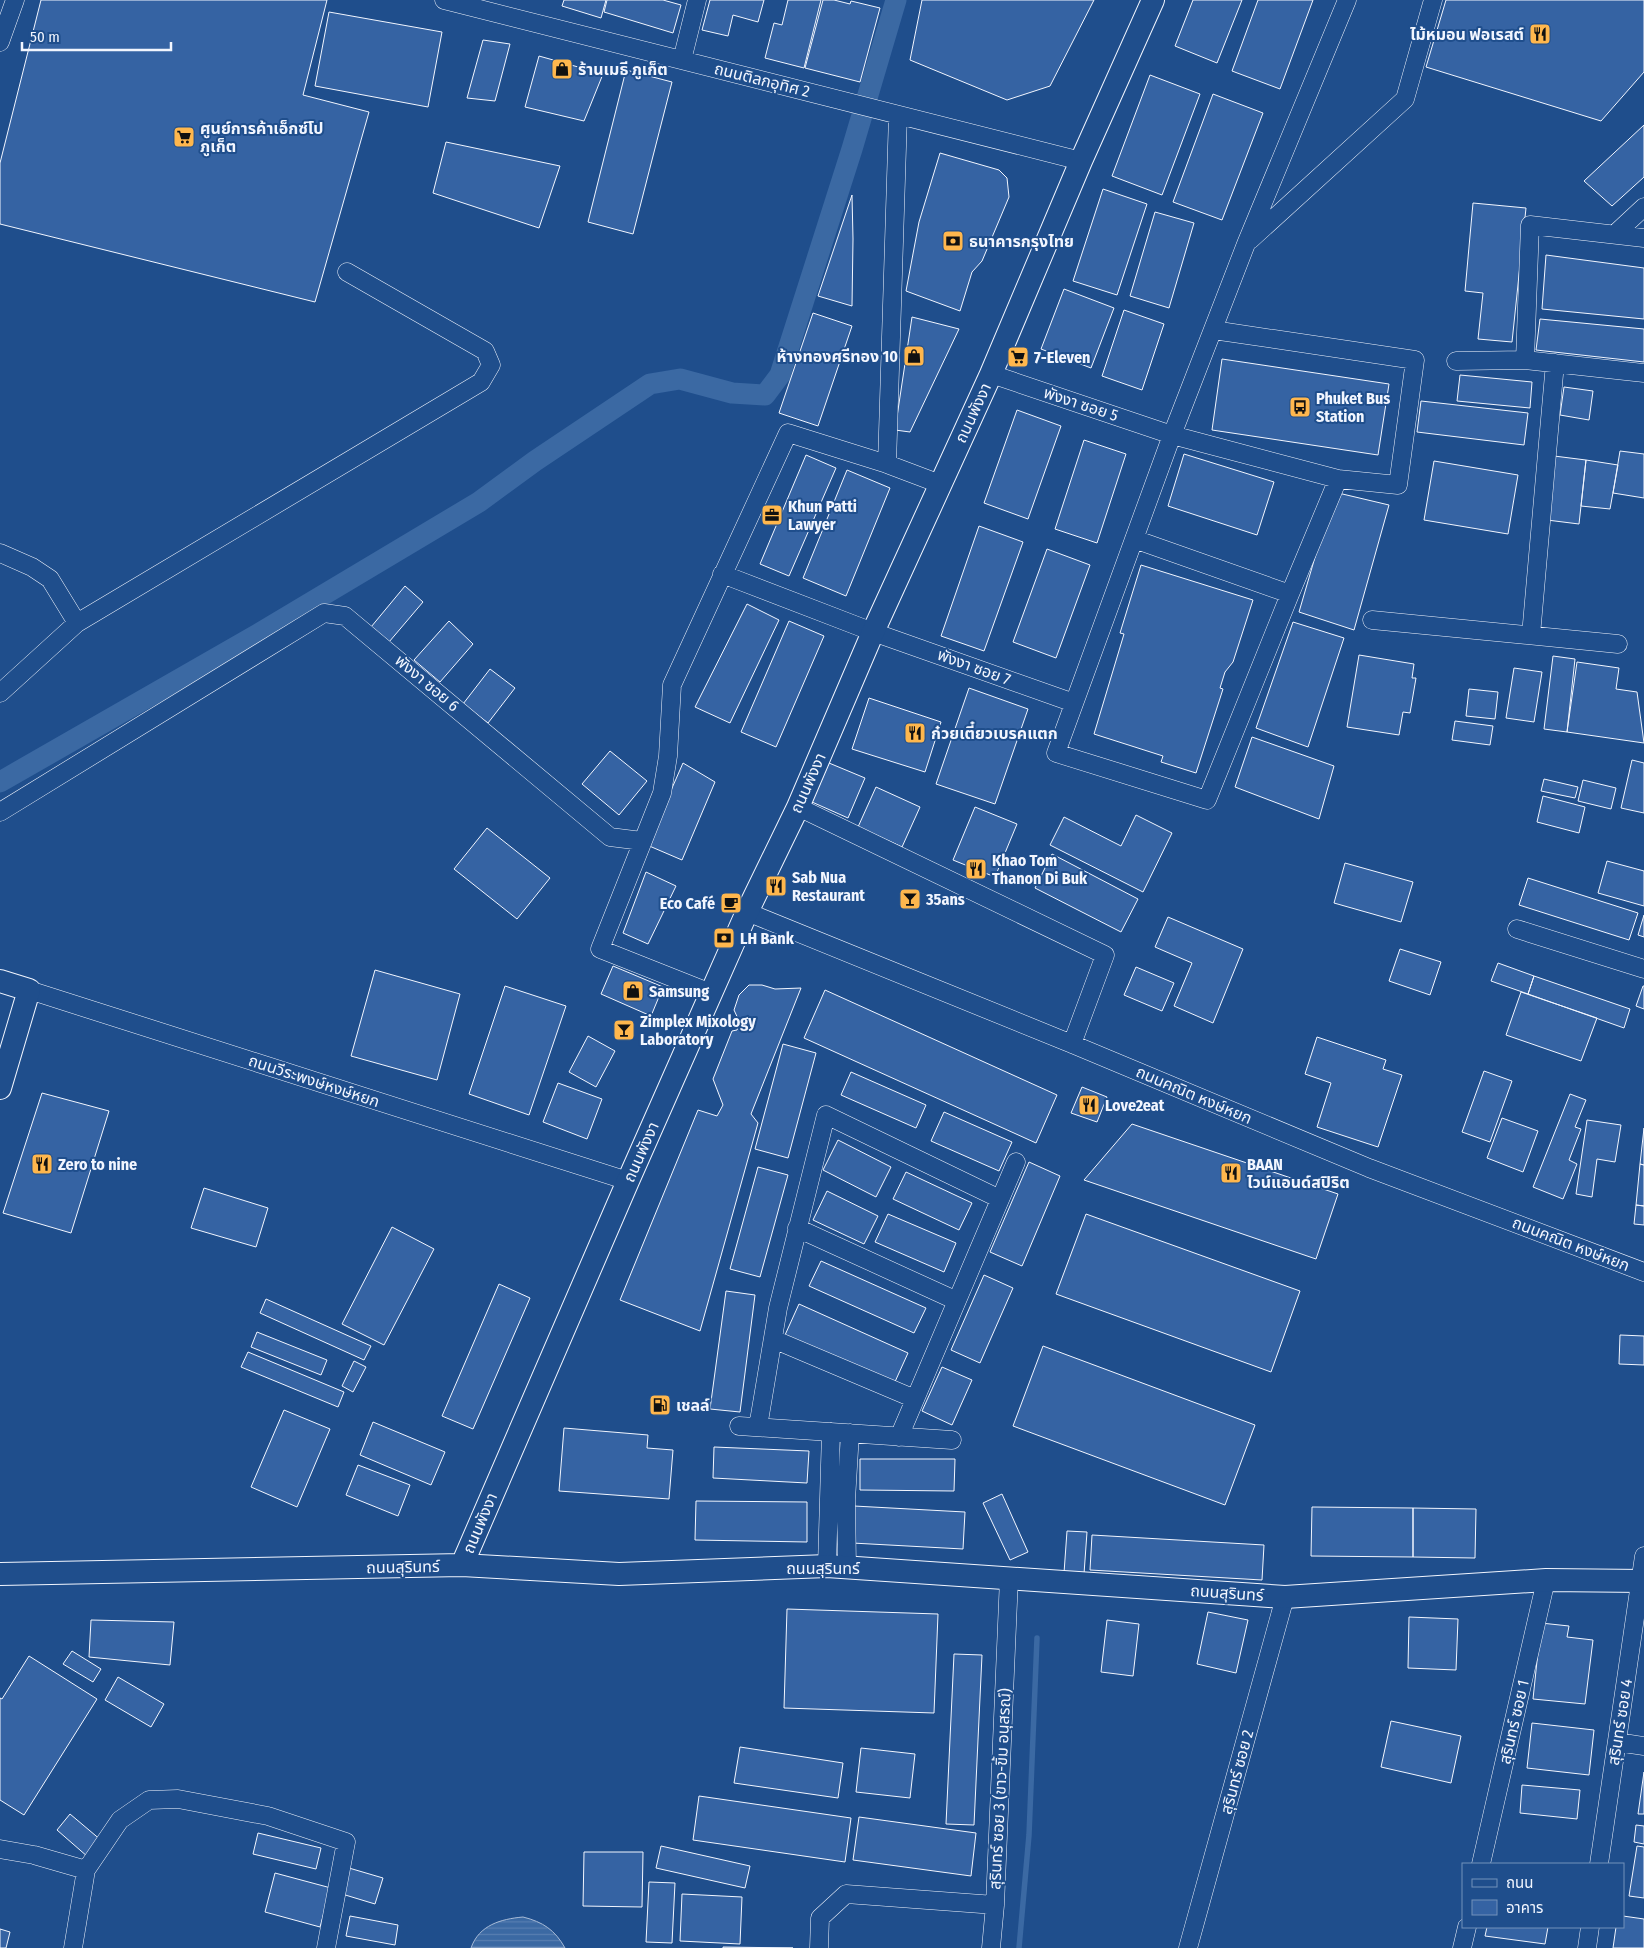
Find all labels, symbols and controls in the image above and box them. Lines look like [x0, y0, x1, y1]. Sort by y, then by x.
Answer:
scale bar [22, 20, 171, 52]
restaurant icon: ไม้หมอน ฟอเรสต์ [1528, 22, 1552, 46]
place label: ไม้หมอน ฟอเรสต์ [1410, 25, 1524, 44]
text: 50 m [30, 28, 60, 46]
shop icon: ร้านเมธี ภูเก็ต [550, 57, 574, 81]
street label: ถนนติลกอุทิศ 2 [712, 59, 812, 101]
place label: ร้านเมธี ภูเก็ต [578, 60, 668, 80]
place label: ศูนย์การค้าเอ็กซ์โป ภูเก็ต [200, 119, 324, 157]
supermarket icon: ศูนย์การค้าเอ็กซ์โป ภูเก็ต [172, 125, 196, 149]
bank icon: ธนาคารกรุงไทย [941, 229, 965, 253]
place label: ธนาคารกรุงไทย [969, 232, 1074, 251]
shop icon: ห้างทองศรีทอง 10 [902, 344, 926, 368]
supermarket icon: 7-Eleven [1006, 345, 1030, 369]
place label: ห้างทองศรีทอง 10 [776, 347, 898, 366]
place label: 7-Eleven [1034, 348, 1090, 367]
street label: ถนนพังงา [951, 380, 995, 446]
street label: พังงา ซอย 5 [1041, 383, 1121, 425]
place label: Phuket Bus Station [1316, 389, 1390, 426]
bus stop icon: Phuket Bus Station [1288, 395, 1312, 419]
place label: Khun Patti Lawyer [788, 497, 857, 534]
office icon: Khun Patti Lawyer [760, 503, 784, 527]
street label: พังงา ซอย 7 [935, 645, 1014, 689]
street label: พังงา ซอย 6 [391, 651, 463, 715]
restaurant icon: ก๋วยเตี๋ยวเบรคแตก [903, 721, 927, 745]
place label: ก๋วยเตี๋ยวเบรคแตก [931, 721, 1058, 743]
street label: ถนนพังงา [786, 750, 830, 816]
place label: Khao Tom Thanon Di Buk [992, 851, 1088, 888]
restaurant icon: Khao Tom Thanon Di Buk [964, 857, 988, 881]
place label: Sab Nua Restaurant [792, 868, 865, 905]
restaurant icon: Sab Nua Restaurant [764, 874, 788, 898]
bar icon: 35ans [898, 887, 922, 911]
place label: 35ans [925, 890, 965, 909]
cafe icon: Eco Café [719, 891, 743, 915]
place label: Eco Café [660, 894, 715, 913]
bank icon: LH Bank [712, 926, 736, 950]
place label: LH Bank [740, 929, 795, 948]
shop icon: Samsung [621, 979, 645, 1003]
place label: Samsung [649, 982, 709, 1001]
place label: Zimplex Mixology Laboratory [640, 1012, 756, 1049]
bar icon: Zimplex Mixology Laboratory [612, 1018, 636, 1042]
street label: ถนนวีระพงษ์หงษ์หยก [246, 1051, 382, 1111]
street label: ถนนคณิต หงษ์หยก [1133, 1062, 1255, 1128]
restaurant icon: Love2eat [1077, 1093, 1101, 1117]
place label: Love2eat [1105, 1096, 1165, 1115]
street label: ถนนพังงา [619, 1119, 663, 1185]
restaurant icon: Zero to nine [30, 1152, 54, 1176]
place label: Zero to nine [58, 1155, 137, 1174]
place label: BAAN ไวน์แอนด์สปิริต [1247, 1155, 1350, 1192]
restaurant icon: BAAN ไวน์แอนด์สปิริต [1219, 1161, 1243, 1185]
street label: ถนนคณิต หงษ์หยก [1510, 1213, 1632, 1275]
fuel station icon: เชลล์ [648, 1393, 672, 1417]
place label: เชลล์ [676, 1396, 710, 1415]
street label: ถนนพังงา [459, 1490, 501, 1556]
street label: ถนนสุรินทร์ [366, 1557, 441, 1577]
street label: ถนนสุรินทร์ [786, 1559, 861, 1578]
street label: ถนนสุรินทร์ [1190, 1581, 1265, 1605]
street label: สุรินทร์ ซอย 4 [1604, 1677, 1636, 1767]
street label: สุรินทร์ ซอย 1 [1495, 1678, 1533, 1766]
street label: สุรินทร์ ซอย 3 (ขาว-ขิ้ม อนุสรณ์) [984, 1687, 1015, 1890]
street label: สุรินทร์ ซอย 2 [1217, 1728, 1257, 1816]
legend [1462, 1863, 1624, 1928]
text: ถนน [1506, 1874, 1533, 1892]
text: อาคาร [1506, 1899, 1543, 1917]

